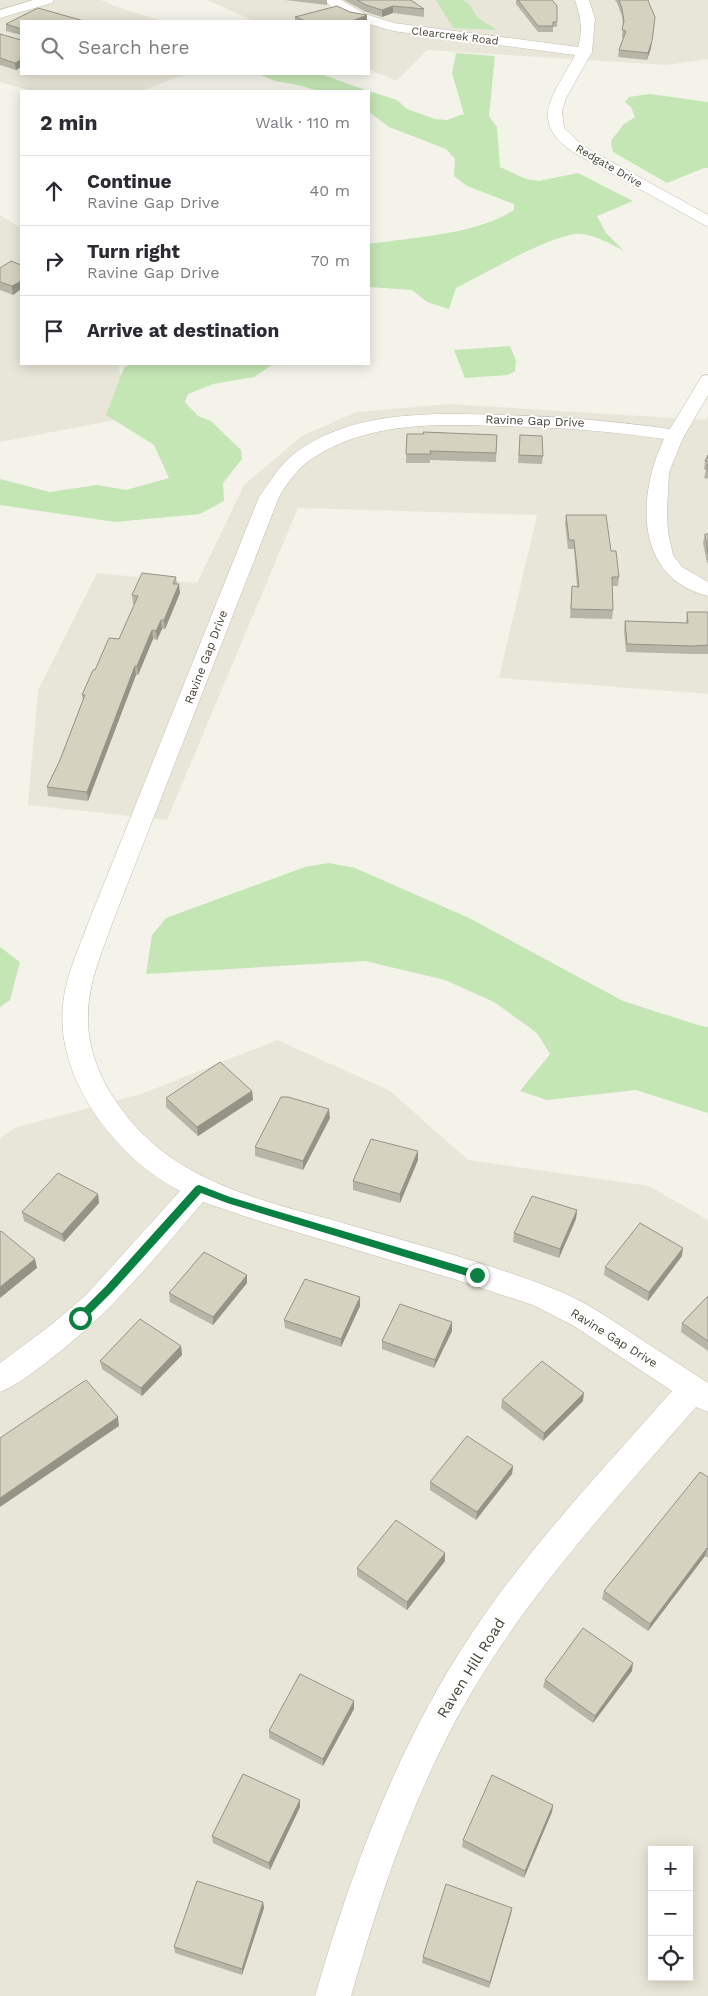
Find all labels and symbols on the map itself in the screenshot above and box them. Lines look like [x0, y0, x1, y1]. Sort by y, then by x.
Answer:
street label: Clearcreek Road [411, 24, 499, 48]
street label: Redgate Drive [574, 142, 644, 190]
street label: Ravine Gap Drive [485, 412, 585, 430]
street label: Ravine Gap Drive [182, 608, 230, 706]
route end [466, 1264, 489, 1287]
street label: Ravine Gap Drive [568, 1306, 660, 1370]
route start [69, 1307, 92, 1330]
street label: Raven Hill Road [433, 1615, 509, 1721]

